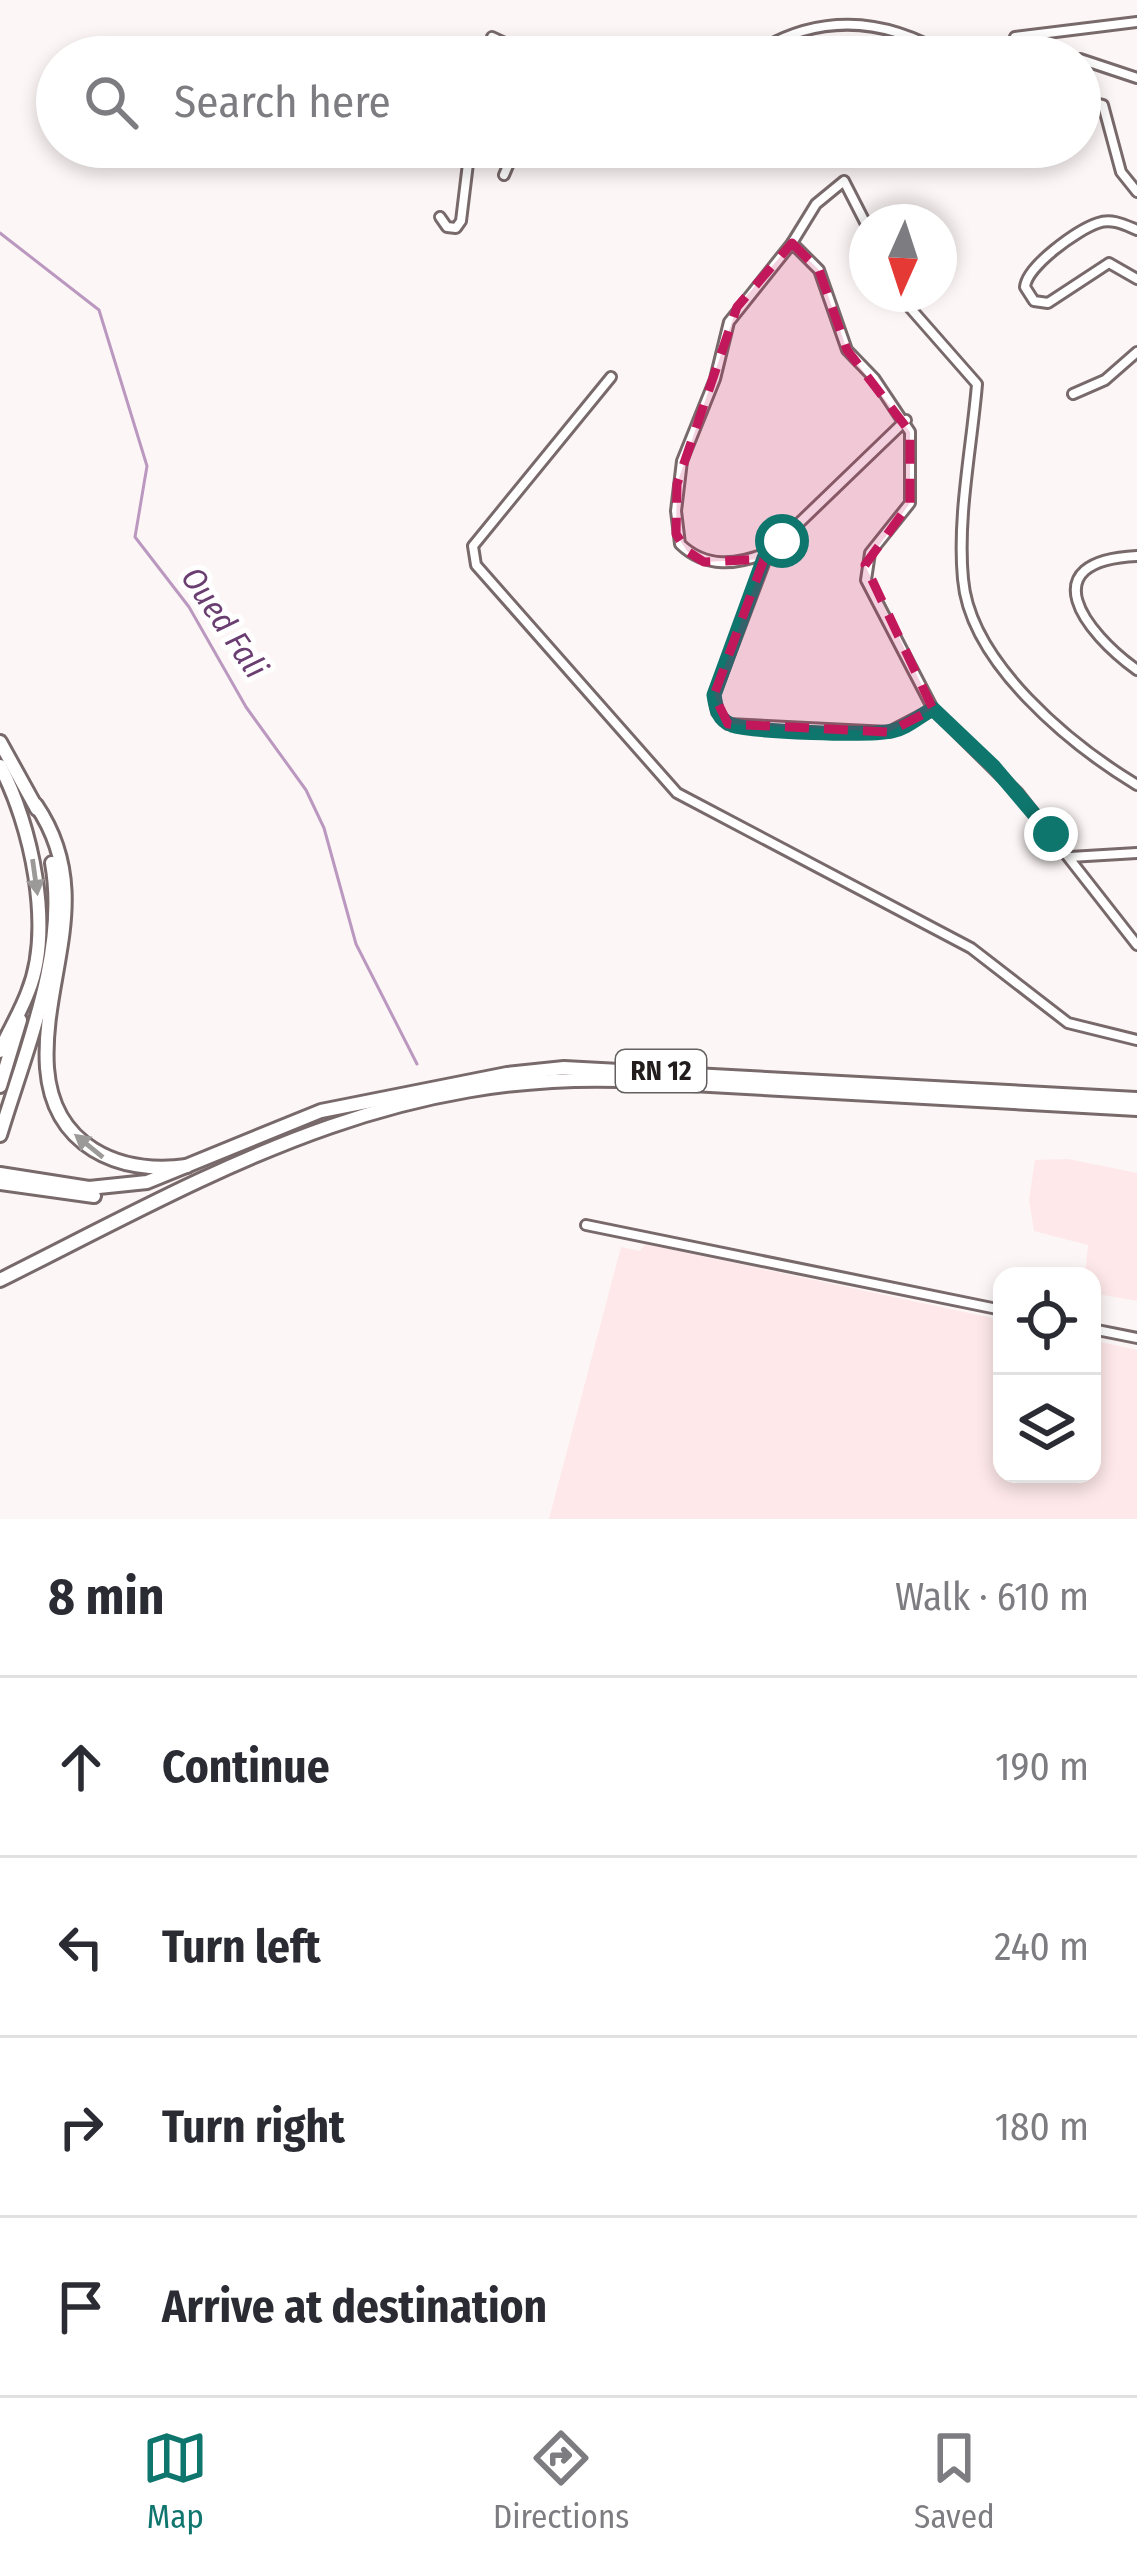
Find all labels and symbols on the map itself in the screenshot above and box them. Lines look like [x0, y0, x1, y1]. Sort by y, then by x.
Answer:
north arrow [849, 204, 957, 312]
route start [755, 514, 809, 568]
water label: Oued Fali [172, 559, 276, 686]
route end [1024, 807, 1078, 861]
one-way arrow [26, 858, 45, 896]
road number: RN 12 [616, 1050, 706, 1092]
one-way arrow [74, 1134, 104, 1160]

